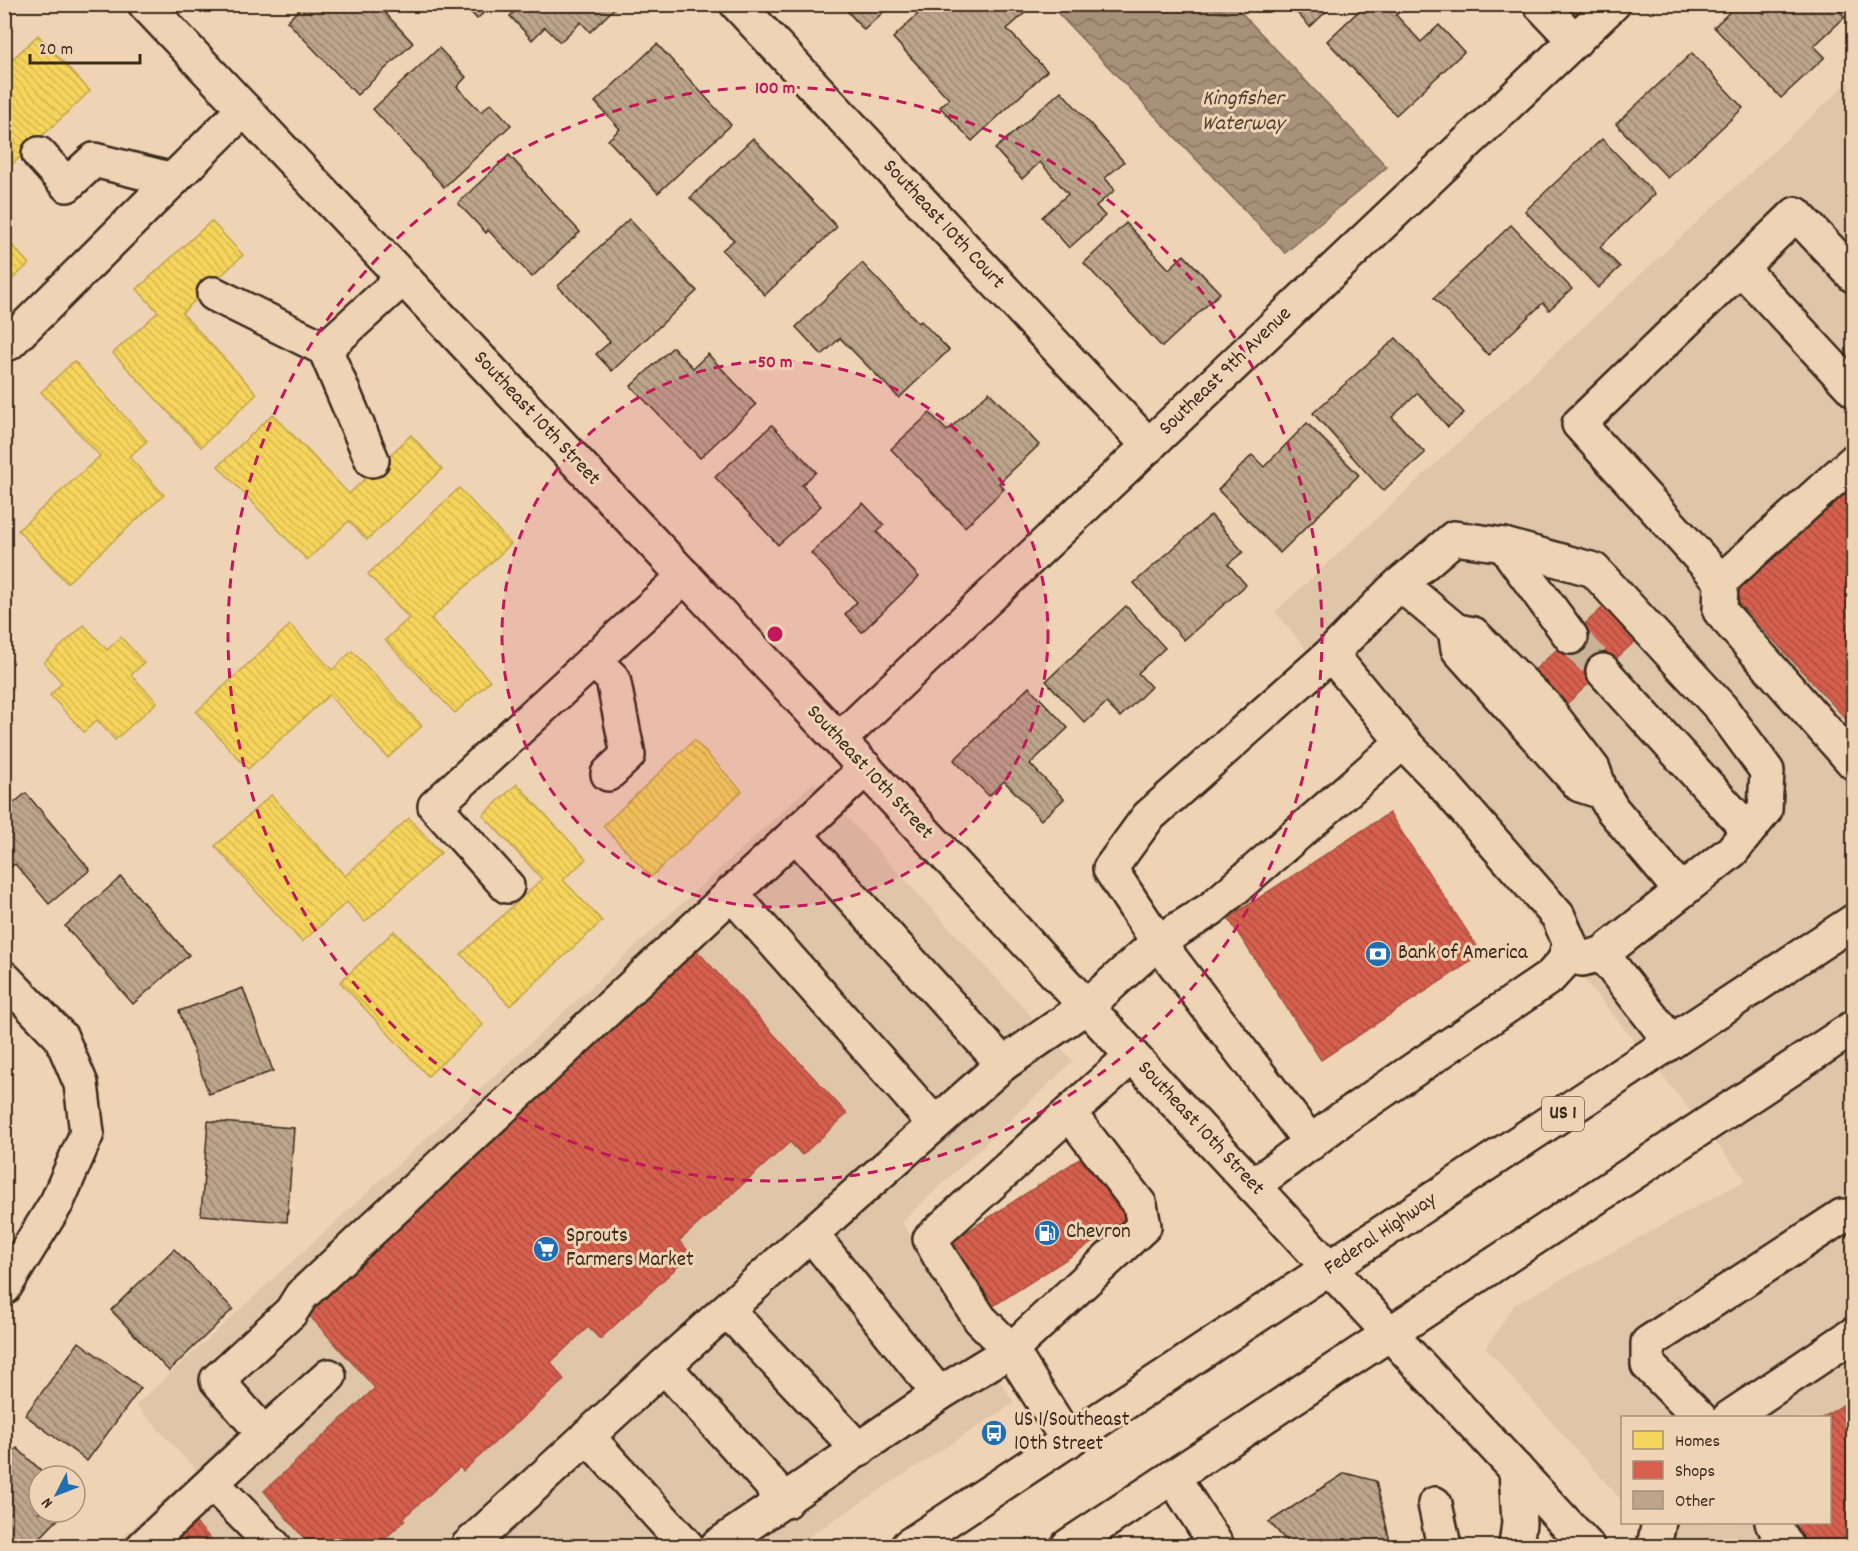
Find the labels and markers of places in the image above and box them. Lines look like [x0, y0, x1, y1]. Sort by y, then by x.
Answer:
centre of rings [765, 624, 785, 644]
bank icon: Bank of America [1363, 939, 1393, 969]
place label: Bank of America [1398, 939, 1529, 969]
fuel station icon: Chevron [1032, 1218, 1062, 1248]
place label: Chevron [1066, 1218, 1131, 1248]
place label: Sprouts Farmers Market [566, 1222, 694, 1276]
supermarket icon: Sprouts Farmers Market [531, 1234, 561, 1264]
place label: US 1/Southeast 10th Street [1014, 1406, 1130, 1460]
bus stop icon: US 1/Southeast 10th Street [979, 1418, 1009, 1448]

